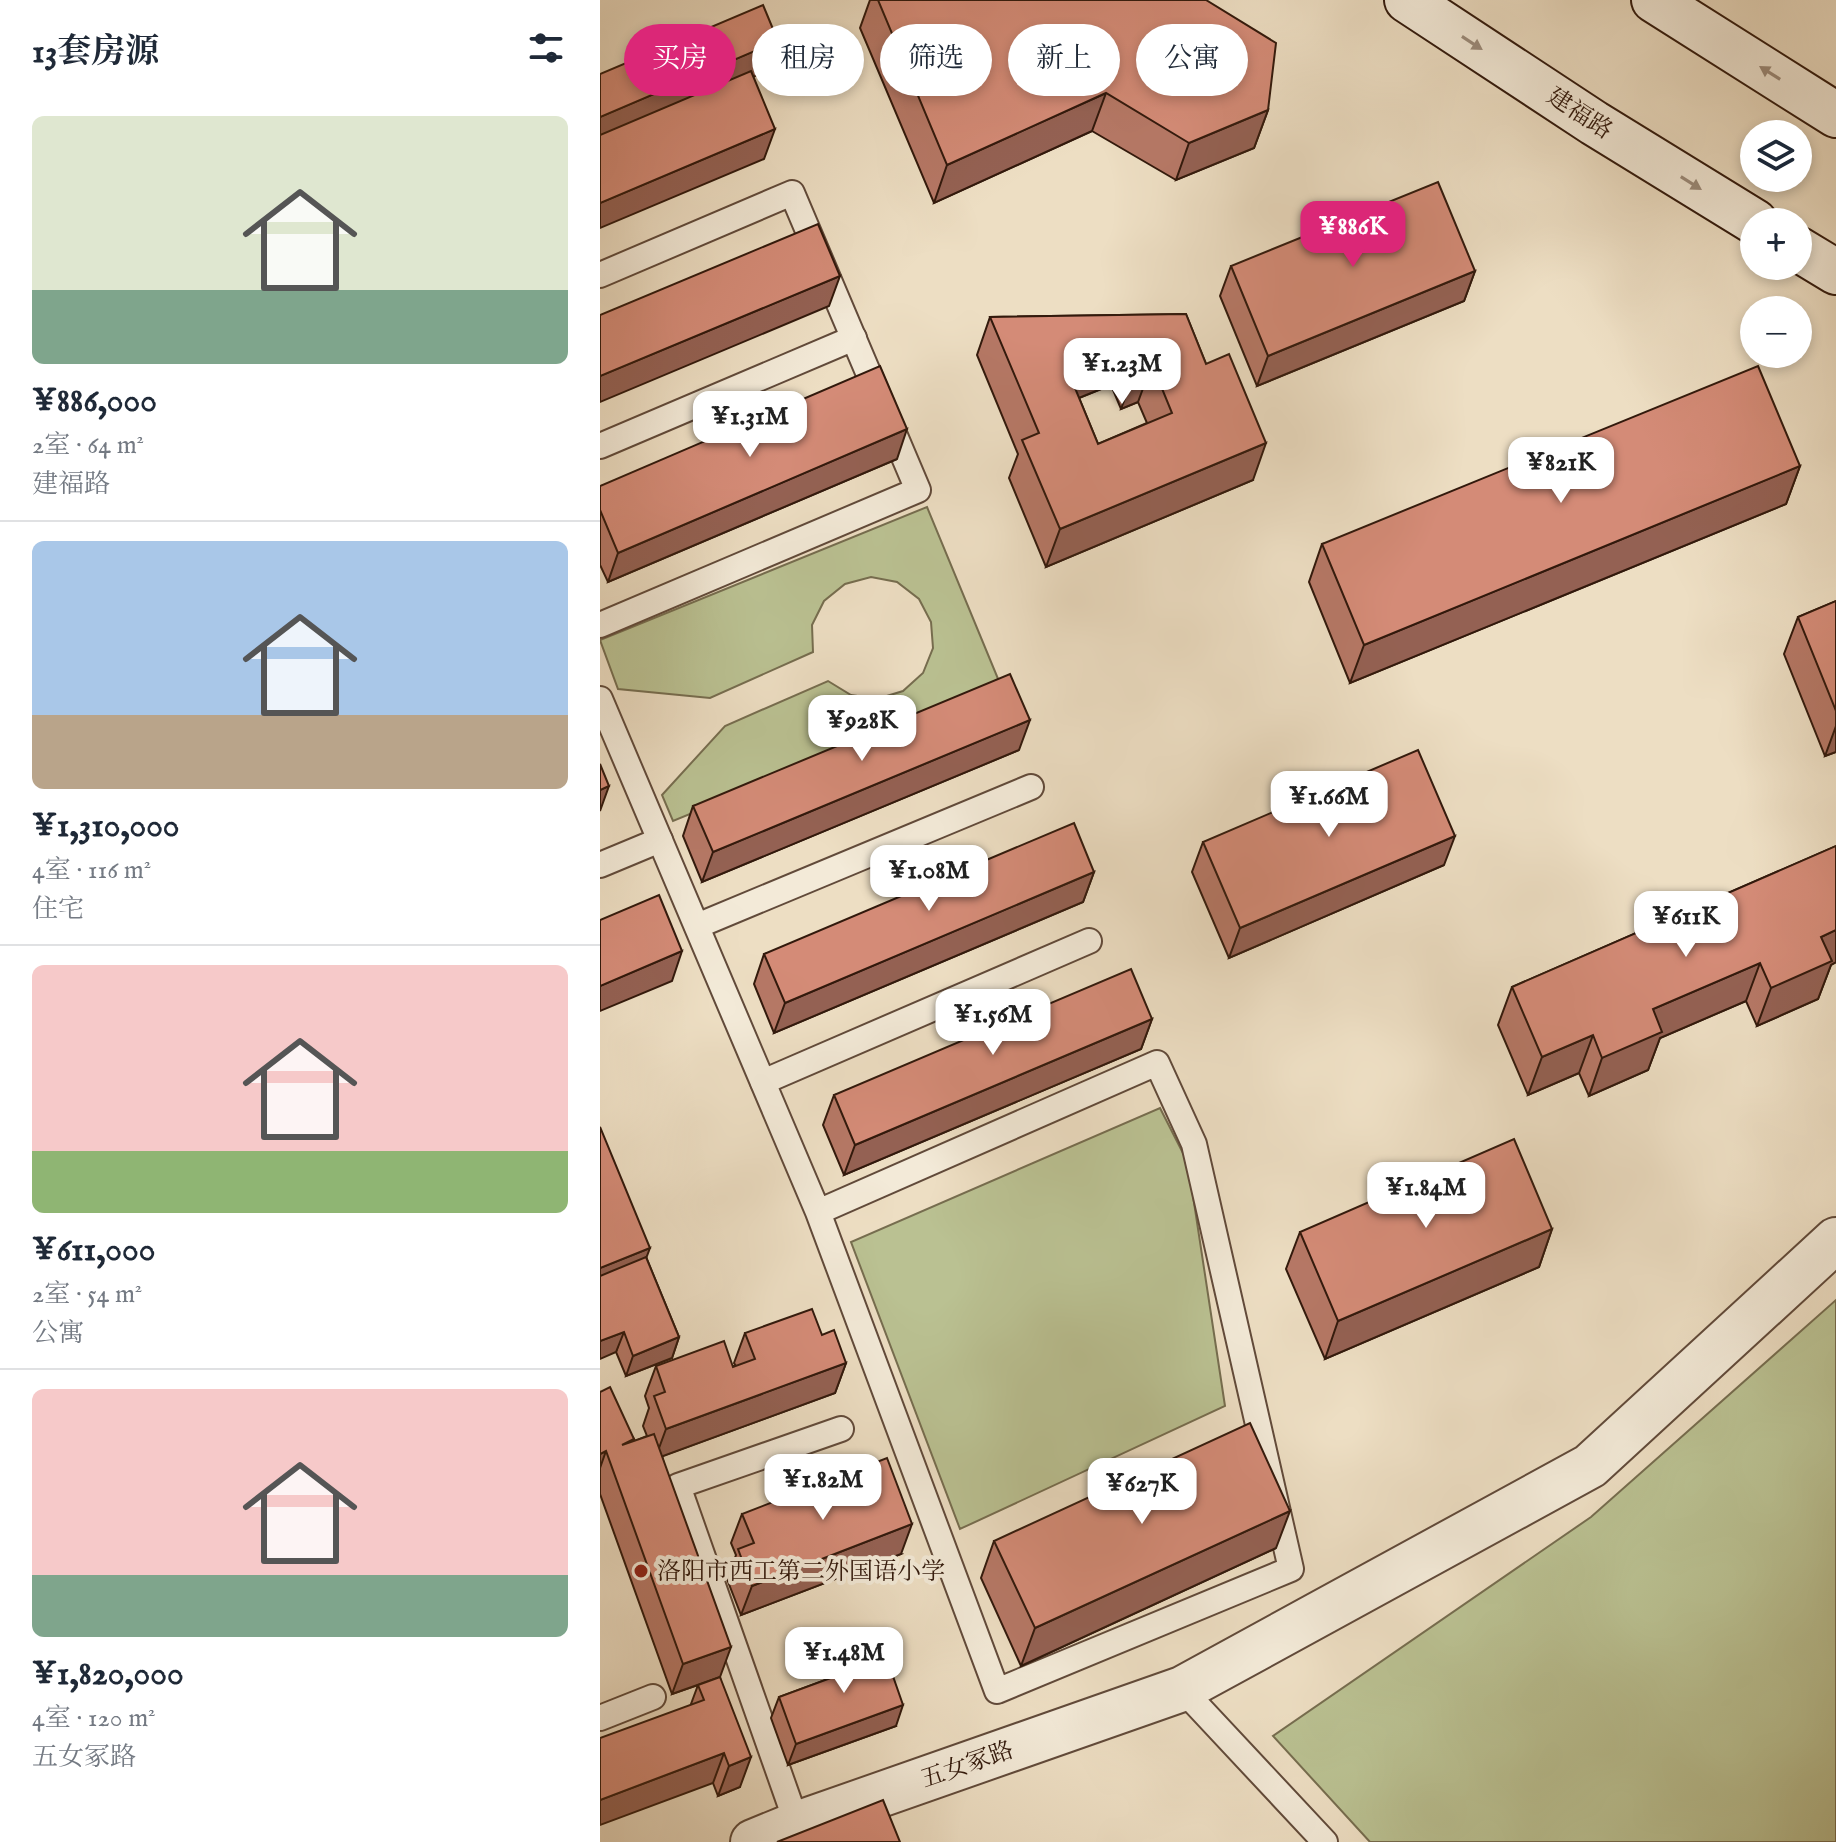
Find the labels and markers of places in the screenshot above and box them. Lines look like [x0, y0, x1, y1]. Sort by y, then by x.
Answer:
pin: ¥886K [1297, 201, 1409, 269]
pin: ¥1.23M [1057, 338, 1187, 406]
pin: ¥1.31M [685, 391, 815, 459]
pin: ¥821K [1505, 437, 1617, 505]
pin: ¥928K [806, 695, 918, 763]
pin: ¥1.66M [1264, 771, 1394, 839]
pin: ¥1.08M [864, 845, 994, 913]
pin: ¥611K [1630, 891, 1742, 959]
pin: ¥1.56M [928, 989, 1058, 1057]
pin: ¥1.84M [1361, 1162, 1491, 1230]
pin: ¥1.82M [758, 1454, 888, 1522]
pin: ¥627K [1086, 1458, 1198, 1526]
place label: 洛阳市西工第二外国语小学 [657, 1557, 945, 1588]
marker: 洛阳市西工第二外国语小学 [632, 1562, 650, 1580]
pin: ¥1.48M [779, 1627, 909, 1695]

